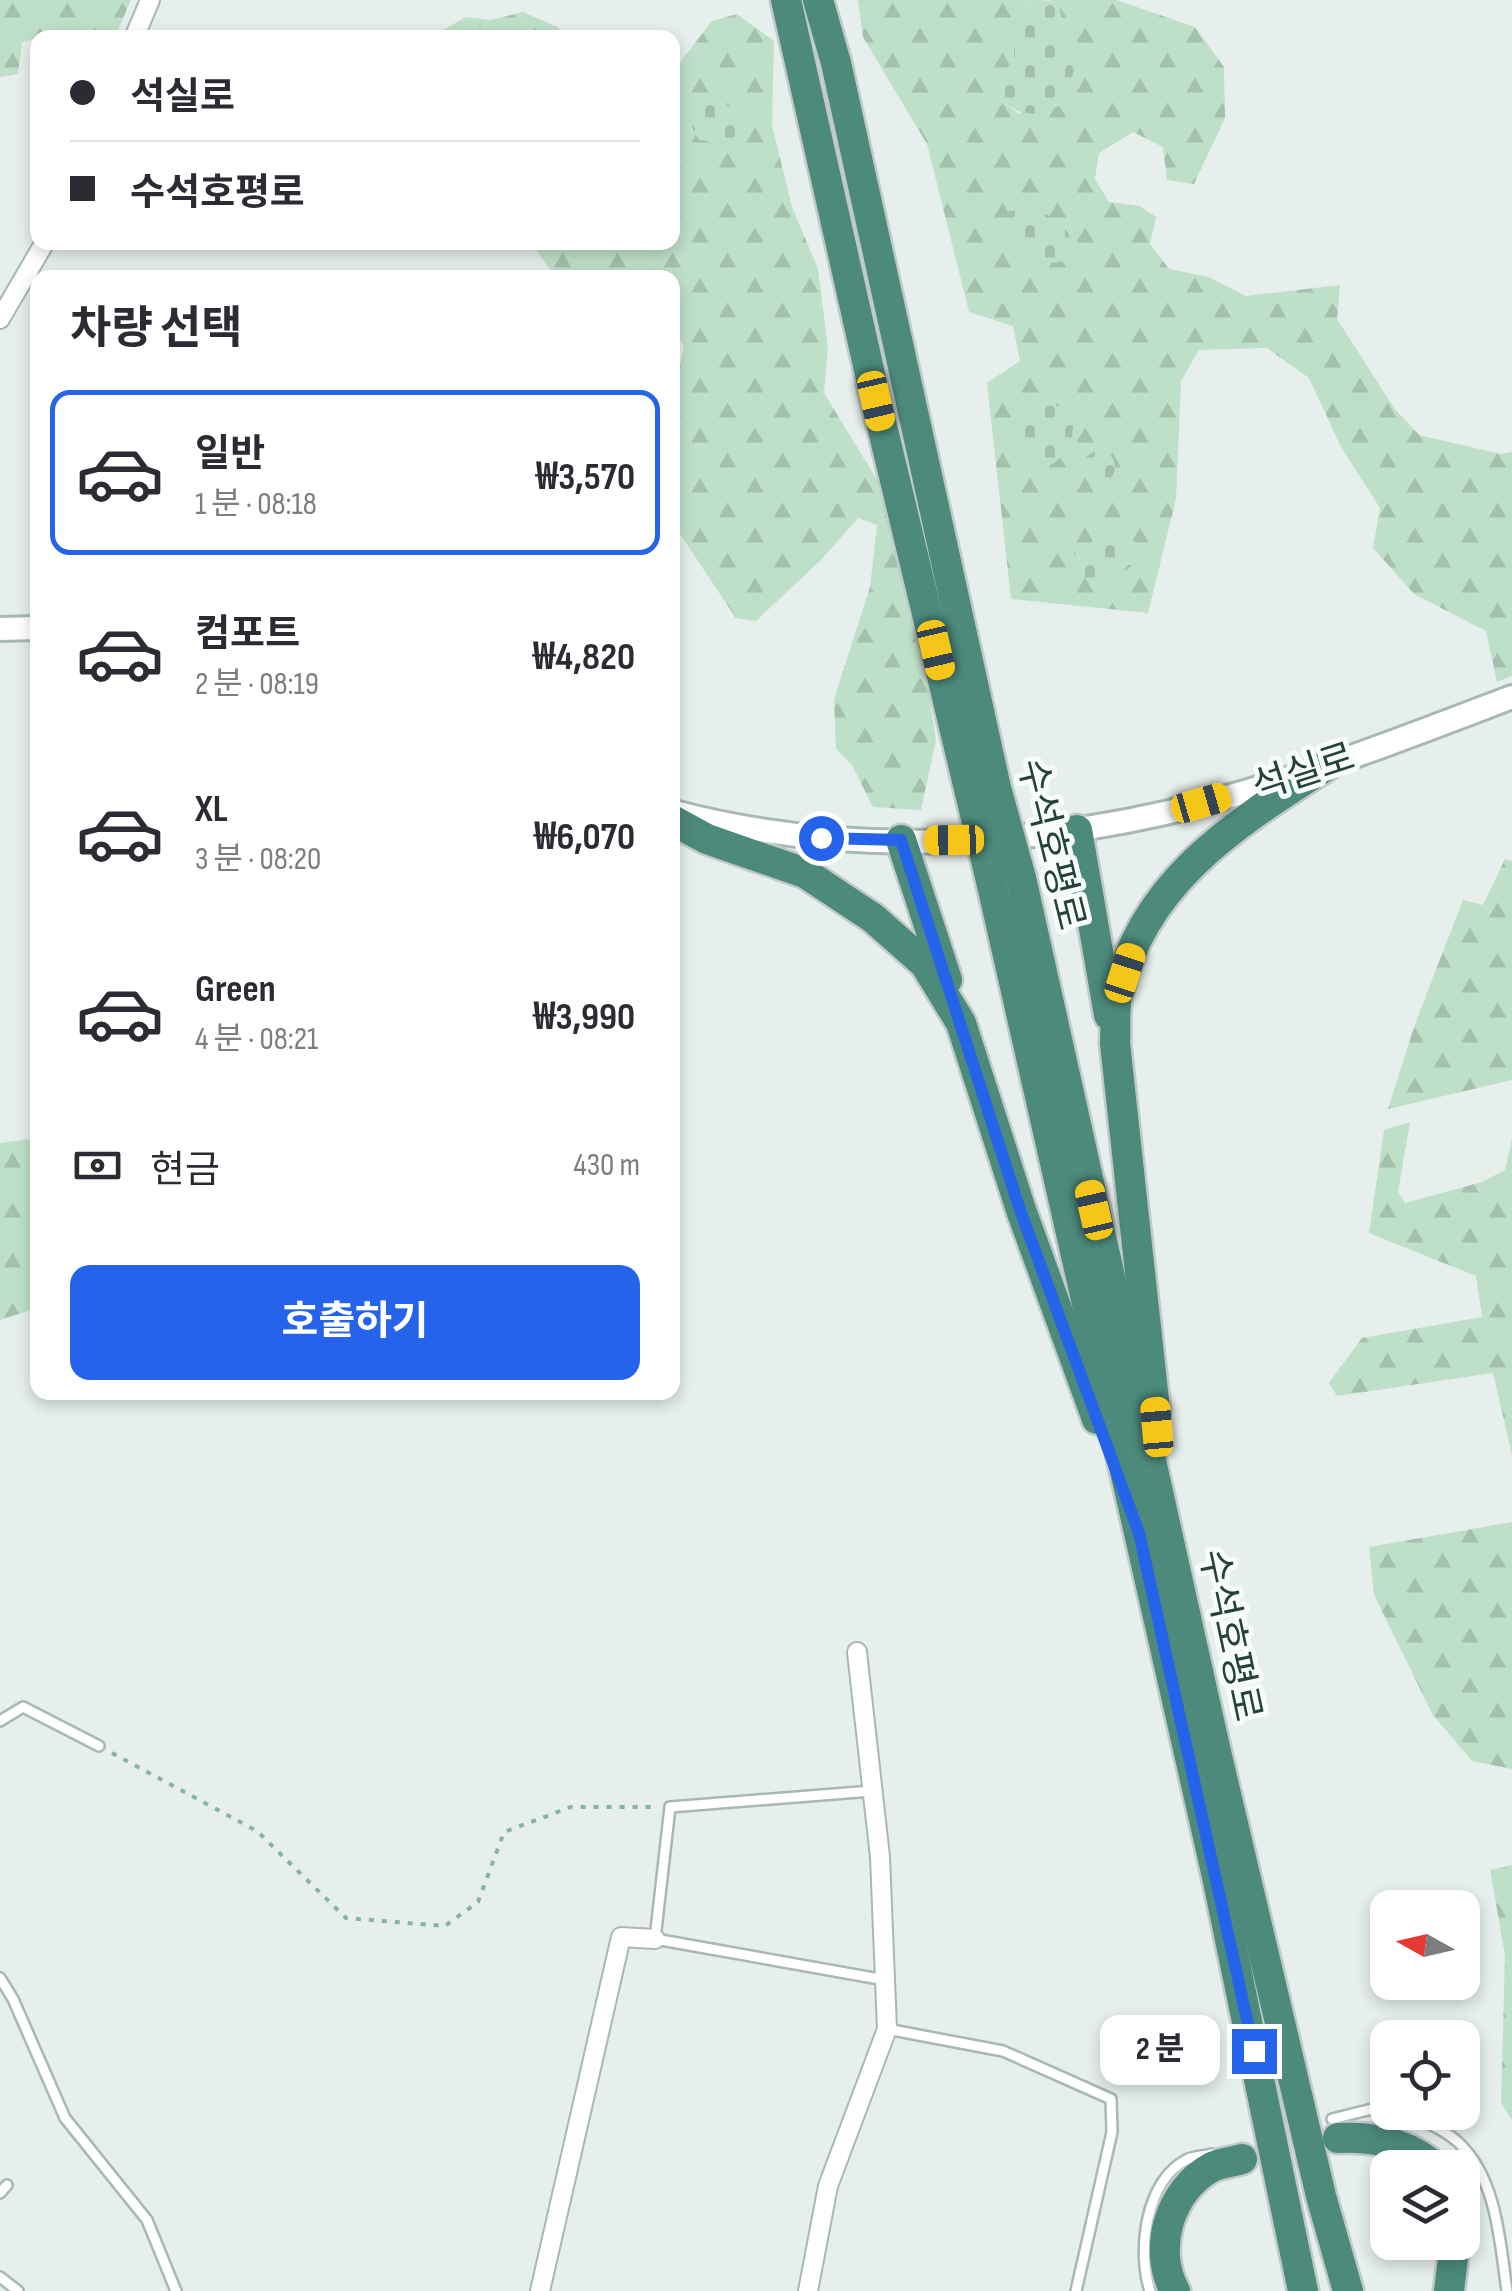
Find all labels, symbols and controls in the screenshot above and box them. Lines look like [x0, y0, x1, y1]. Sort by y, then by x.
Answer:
text: 석실로 [130, 75, 235, 120]
text: 수석호평로 [130, 171, 305, 216]
text: 차량 선택 [70, 302, 243, 357]
car [855, 368, 897, 434]
icon: car [75, 428, 165, 518]
text: 일반 [195, 432, 265, 477]
text: ₩3,570 [536, 455, 635, 500]
text: 1 분 · 08:18 [195, 485, 317, 524]
icon: car [75, 608, 165, 698]
text: 컴포트 [195, 612, 300, 657]
car [915, 617, 957, 683]
text: ₩4,820 [533, 635, 635, 680]
text: 2 분 · 08:19 [195, 665, 319, 704]
street label: 석실로 [1247, 735, 1360, 810]
street label: 수석호평로 [1008, 754, 1094, 935]
car [1168, 780, 1234, 826]
text: XL [195, 787, 228, 832]
icon: car [75, 788, 165, 878]
text: ₩6,070 [534, 815, 635, 860]
route start [799, 816, 844, 861]
car [924, 824, 984, 856]
text: 3 분 · 08:20 [195, 840, 321, 879]
car [1101, 940, 1149, 1006]
text: Green [195, 967, 276, 1012]
icon: car [75, 968, 165, 1058]
text: ₩3,990 [533, 995, 635, 1040]
text: 4 분 · 08:21 [195, 1020, 318, 1059]
icon: cash [70, 1138, 125, 1193]
text: 430 m [573, 1146, 640, 1185]
text: 현금 [150, 1148, 220, 1193]
car [1073, 1177, 1115, 1243]
button: 호출하기 [70, 1265, 640, 1380]
car [1139, 1396, 1175, 1458]
street label: 수석호평로 [1189, 1545, 1270, 1725]
north arrow [1370, 1890, 1480, 2000]
map controls [1370, 1890, 1480, 2260]
callout: 2 분 [1099, 2016, 1219, 2086]
button: locate [1370, 2020, 1480, 2130]
route end [1232, 2029, 1277, 2074]
text: 2 분 [1136, 2030, 1184, 2069]
button: layers [1370, 2150, 1480, 2260]

